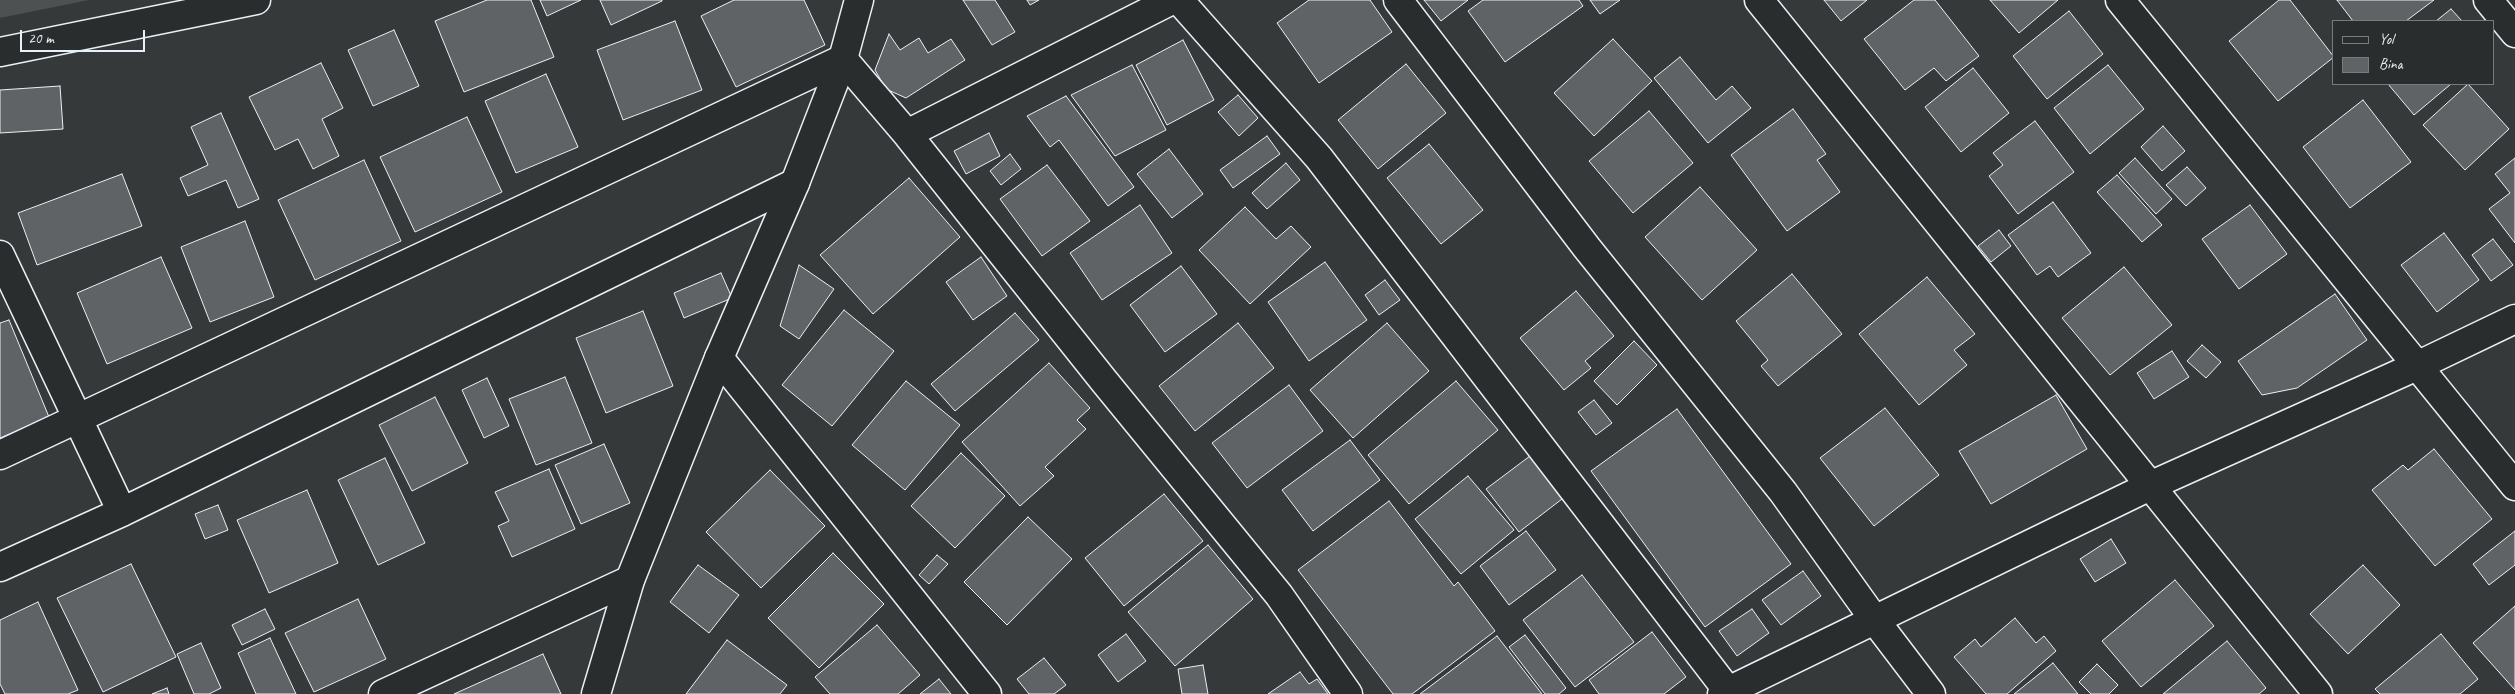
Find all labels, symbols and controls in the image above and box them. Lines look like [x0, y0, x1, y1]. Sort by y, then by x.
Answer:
scale bar [22, 20, 148, 52]
legend [2332, 20, 2495, 85]
text: 20 m [28, 29, 54, 48]
text: Yol [2379, 30, 2394, 49]
text: Bina [2379, 55, 2403, 74]

